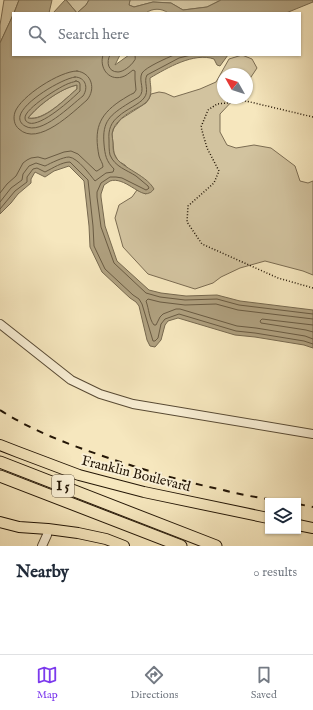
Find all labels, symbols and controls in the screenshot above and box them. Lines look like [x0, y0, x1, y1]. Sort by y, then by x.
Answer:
search box [12, 12, 301, 56]
icon: search [26, 23, 48, 45]
text: Search here [58, 25, 129, 44]
north arrow [217, 68, 253, 104]
street label: Franklin Boulevard [79, 452, 193, 496]
road number: I 5 [52, 475, 74, 497]
map controls [265, 498, 301, 534]
button: layers [265, 498, 301, 534]
text: Nearby [16, 562, 69, 583]
text: 0 results [253, 564, 297, 581]
tab: Map [36, 664, 58, 702]
tab: Directions [131, 664, 178, 702]
tab: Saved [251, 664, 277, 702]

